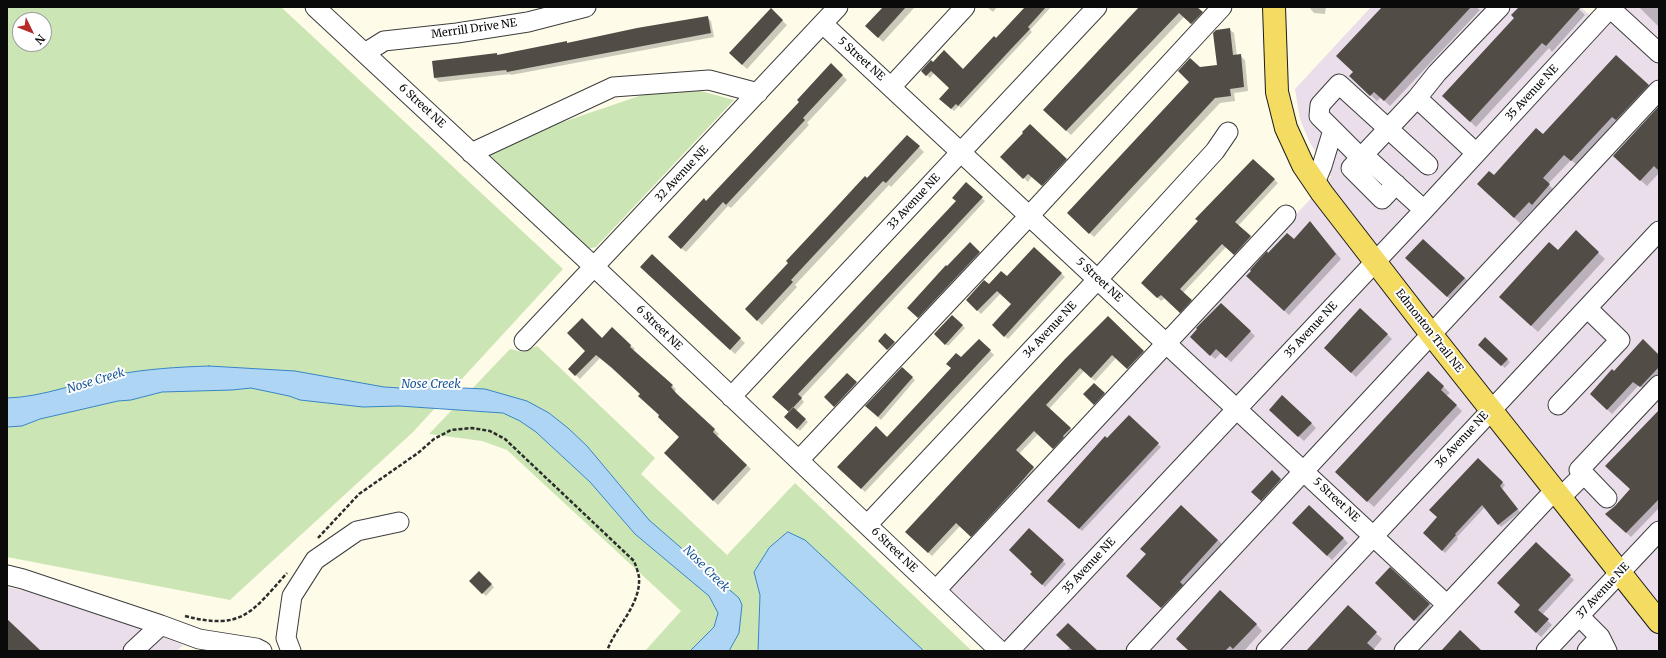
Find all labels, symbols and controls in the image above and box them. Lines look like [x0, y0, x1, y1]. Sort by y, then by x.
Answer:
north arrow [12, 12, 52, 52]
street label: Merrill Drive NE [430, 16, 518, 42]
text: N [32, 32, 48, 47]
street label: 5 Street NE [835, 34, 887, 84]
street label: 35 Avenue NE [1503, 62, 1561, 124]
street label: 6 Street NE [396, 81, 448, 131]
street label: 32 Avenue NE [653, 143, 711, 205]
street label: 33 Avenue NE [885, 171, 943, 233]
street label: 5 Street NE [1073, 255, 1125, 305]
street label: Edmonton Trail NE [1392, 287, 1466, 375]
street label: 34 Avenue NE [1021, 299, 1079, 361]
street label: 35 Avenue NE [1282, 299, 1340, 361]
street label: 6 Street NE [633, 303, 685, 353]
water label: Nose Creek [65, 365, 127, 397]
water label: Nose Creek [401, 378, 461, 392]
street label: 36 Avenue NE [1433, 409, 1491, 471]
street label: 5 Street NE [1310, 475, 1362, 525]
street label: 6 Street NE [868, 525, 920, 575]
street label: 35 Avenue NE [1060, 535, 1118, 597]
water label: Nose Creek [680, 543, 732, 595]
street label: 37 Avenue NE [1574, 560, 1632, 622]

